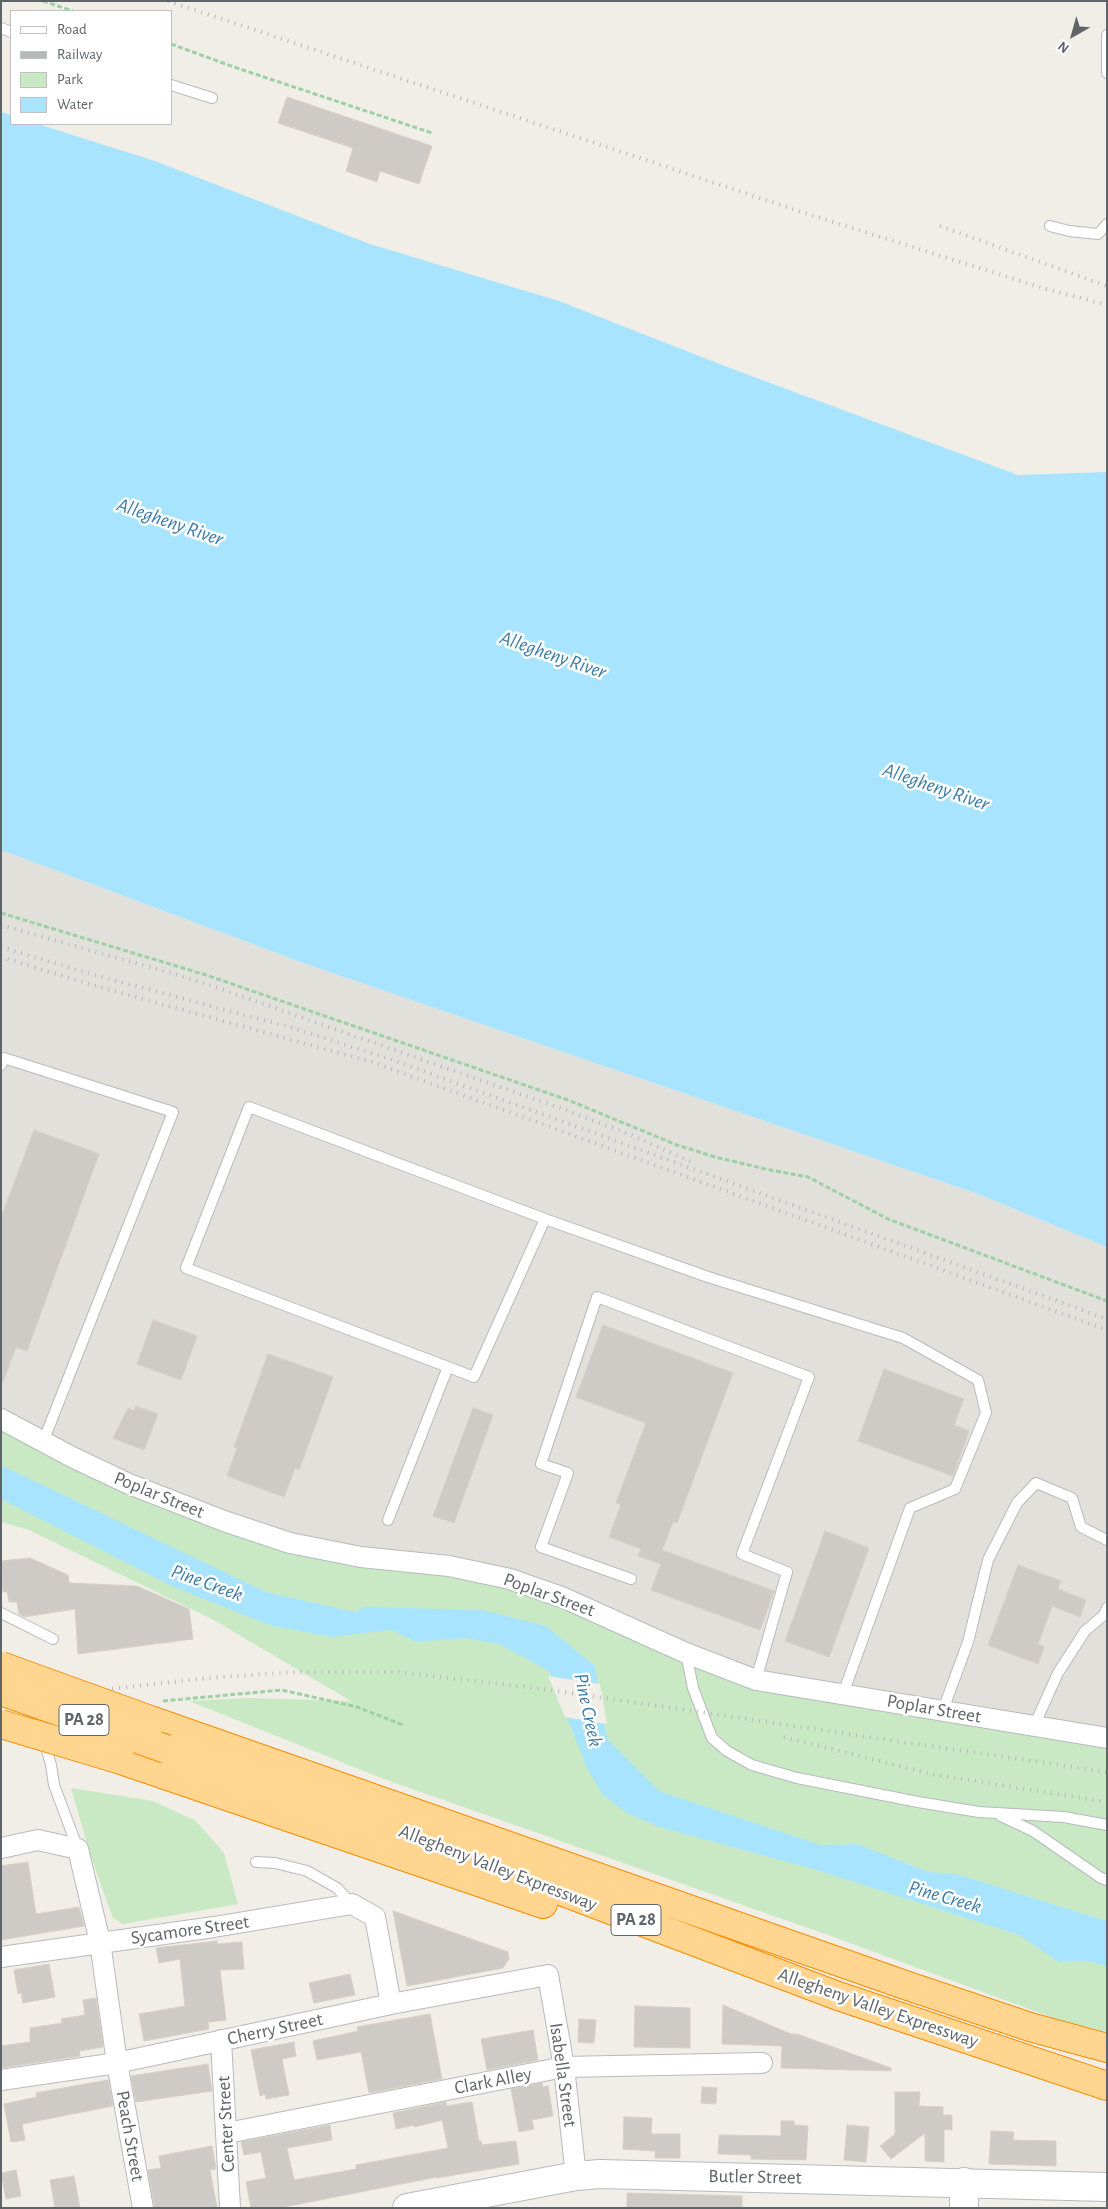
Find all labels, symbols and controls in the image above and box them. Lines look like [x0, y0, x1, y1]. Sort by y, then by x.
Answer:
legend [10, 10, 172, 125]
north arrow [1048, 10, 1098, 60]
text: Road [57, 22, 87, 37]
text: N [1056, 38, 1072, 55]
text: Railway [57, 47, 102, 62]
text: Park [57, 72, 83, 87]
text: Water [57, 97, 93, 112]
water label: Allegheny River [114, 493, 226, 551]
water label: Allegheny River [497, 626, 609, 684]
water label: Allegheny River [880, 758, 992, 816]
street label: Poplar Street [111, 1467, 207, 1523]
water label: Pine Creek [168, 1559, 246, 1607]
street label: Poplar Street [500, 1568, 598, 1622]
water label: Pine Creek [569, 1671, 607, 1749]
street label: Poplar Street [885, 1689, 983, 1729]
road number: PA 28 [59, 1704, 109, 1736]
street label: Allegheny Valley Expressway [396, 1820, 600, 1916]
water label: Pine Creek [906, 1875, 984, 1919]
road number: PA 28 [611, 1904, 661, 1936]
street label: Sycamore Street [129, 1910, 251, 1950]
street label: Allegheny Valley Expressway [775, 1963, 981, 2053]
street label: Cherry Street [225, 2008, 325, 2050]
street label: Isabella Street [544, 2021, 582, 2129]
street label: Clark Alley [452, 2062, 534, 2100]
street label: Center Street [212, 2075, 240, 2173]
street label: Peach Street [111, 2089, 149, 2183]
street label: Butler Street [708, 2165, 802, 2189]

